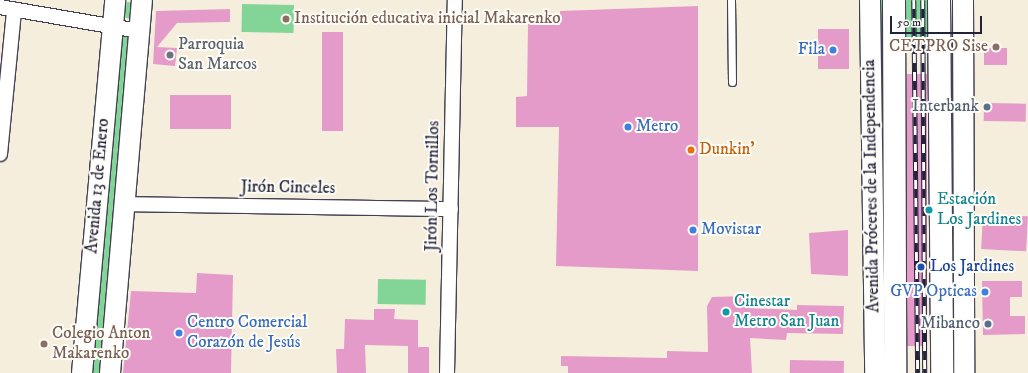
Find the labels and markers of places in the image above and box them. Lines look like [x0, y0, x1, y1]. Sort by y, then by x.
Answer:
place label: Institución educativa inicial Makarenko [294, 9, 560, 29]
marker: Institución educativa inicial Makarenko [281, 14, 291, 24]
place label: Parroquia San Marcos [178, 35, 257, 75]
place label: CETPRO Sise [889, 37, 988, 57]
place label: Fila [798, 40, 825, 60]
marker: CETPRO Sise [991, 42, 1001, 52]
marker: Fila [828, 45, 838, 55]
marker: Parroquia San Marcos [165, 50, 175, 60]
place label: Interbank [912, 97, 979, 117]
marker: Interbank [982, 102, 992, 112]
place label: Metro [636, 117, 678, 137]
marker: Metro [623, 122, 633, 132]
place label: Dunkin' [699, 140, 755, 160]
marker: Dunkin' [686, 145, 696, 155]
place label: Estación Los Jardines [937, 190, 1021, 230]
marker: Estación Los Jardines [924, 205, 934, 215]
place label: Movistar [701, 220, 761, 240]
marker: Movistar [688, 225, 698, 235]
place label: Los Jardines [930, 257, 1014, 277]
marker: Los Jardines [915, 261, 927, 273]
place label: GVP Opticas [890, 282, 977, 302]
marker: GVP Opticas [980, 287, 990, 297]
place label: Cinestar Metro San Juan [734, 292, 839, 332]
marker: Cinestar Metro San Juan [721, 307, 731, 317]
place label: Centro Comercial Corazón de Jesús [187, 313, 307, 353]
place label: Mibanco [920, 314, 980, 334]
marker: Mibanco [983, 319, 993, 329]
place label: Colegio Anton Makarenko [52, 324, 150, 364]
marker: Centro Comercial Corazón de Jesús [174, 328, 184, 338]
marker: Colegio Anton Makarenko [39, 339, 49, 349]

